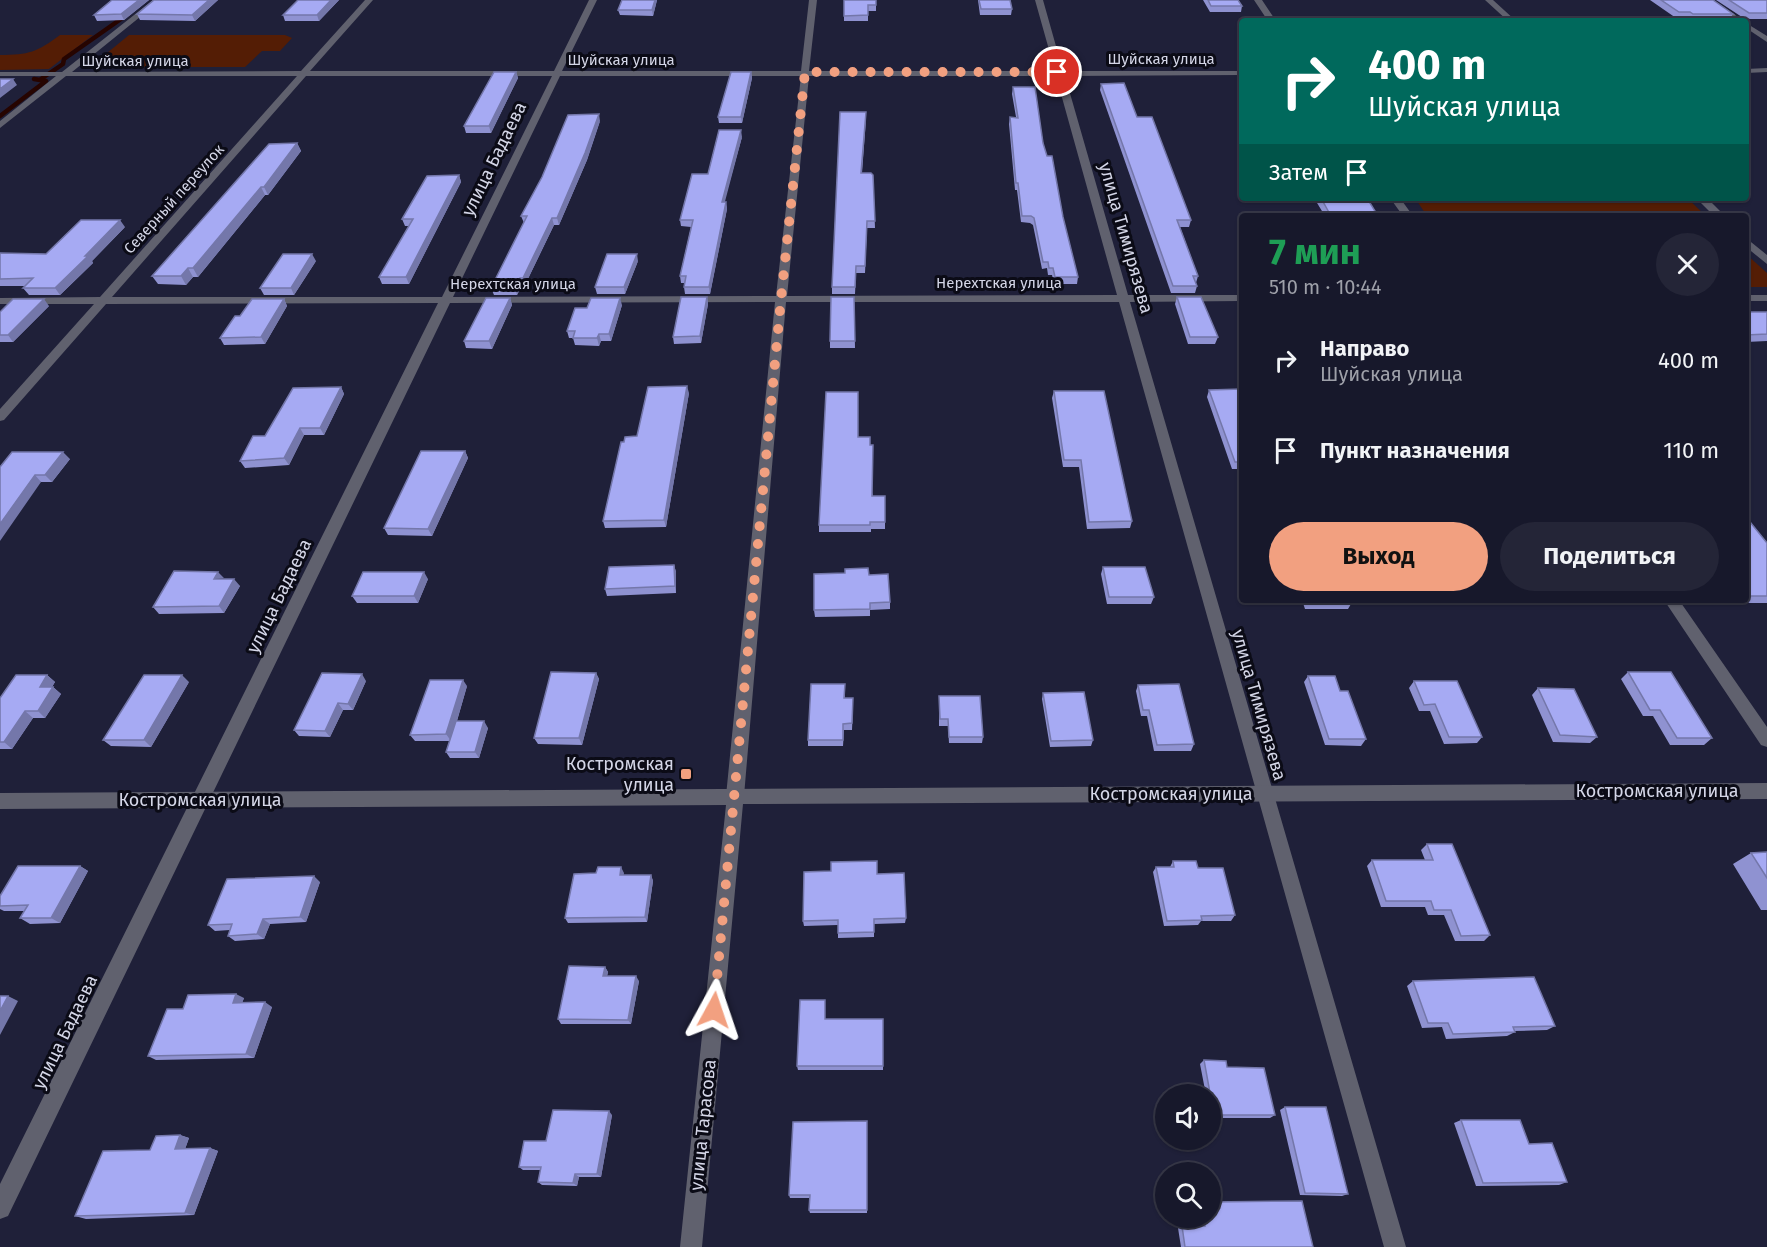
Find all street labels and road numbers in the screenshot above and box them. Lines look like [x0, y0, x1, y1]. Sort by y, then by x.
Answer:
street label: Шуйская улица [1107, 50, 1215, 68]
street label: Шуйская улица [567, 51, 675, 69]
street label: Шуйская улица [81, 52, 189, 70]
street label: улица Бадаева [457, 98, 531, 220]
street label: Северный переулок [120, 140, 228, 257]
street label: улица Тимирязева [1094, 160, 1158, 316]
street label: Нерехтская улица [936, 274, 1062, 292]
street label: Нерехтская улица [450, 275, 576, 293]
street label: улица Бадаева [242, 535, 316, 657]
street label: улица Тимирязева [1227, 627, 1291, 783]
street label: Костромская улица [1575, 780, 1739, 802]
street label: Костромская улица [1089, 783, 1253, 805]
street label: Костромская улица [118, 789, 282, 811]
street label: улица Бадаева [28, 971, 102, 1093]
street label: улица Тарасова [685, 1058, 721, 1192]

